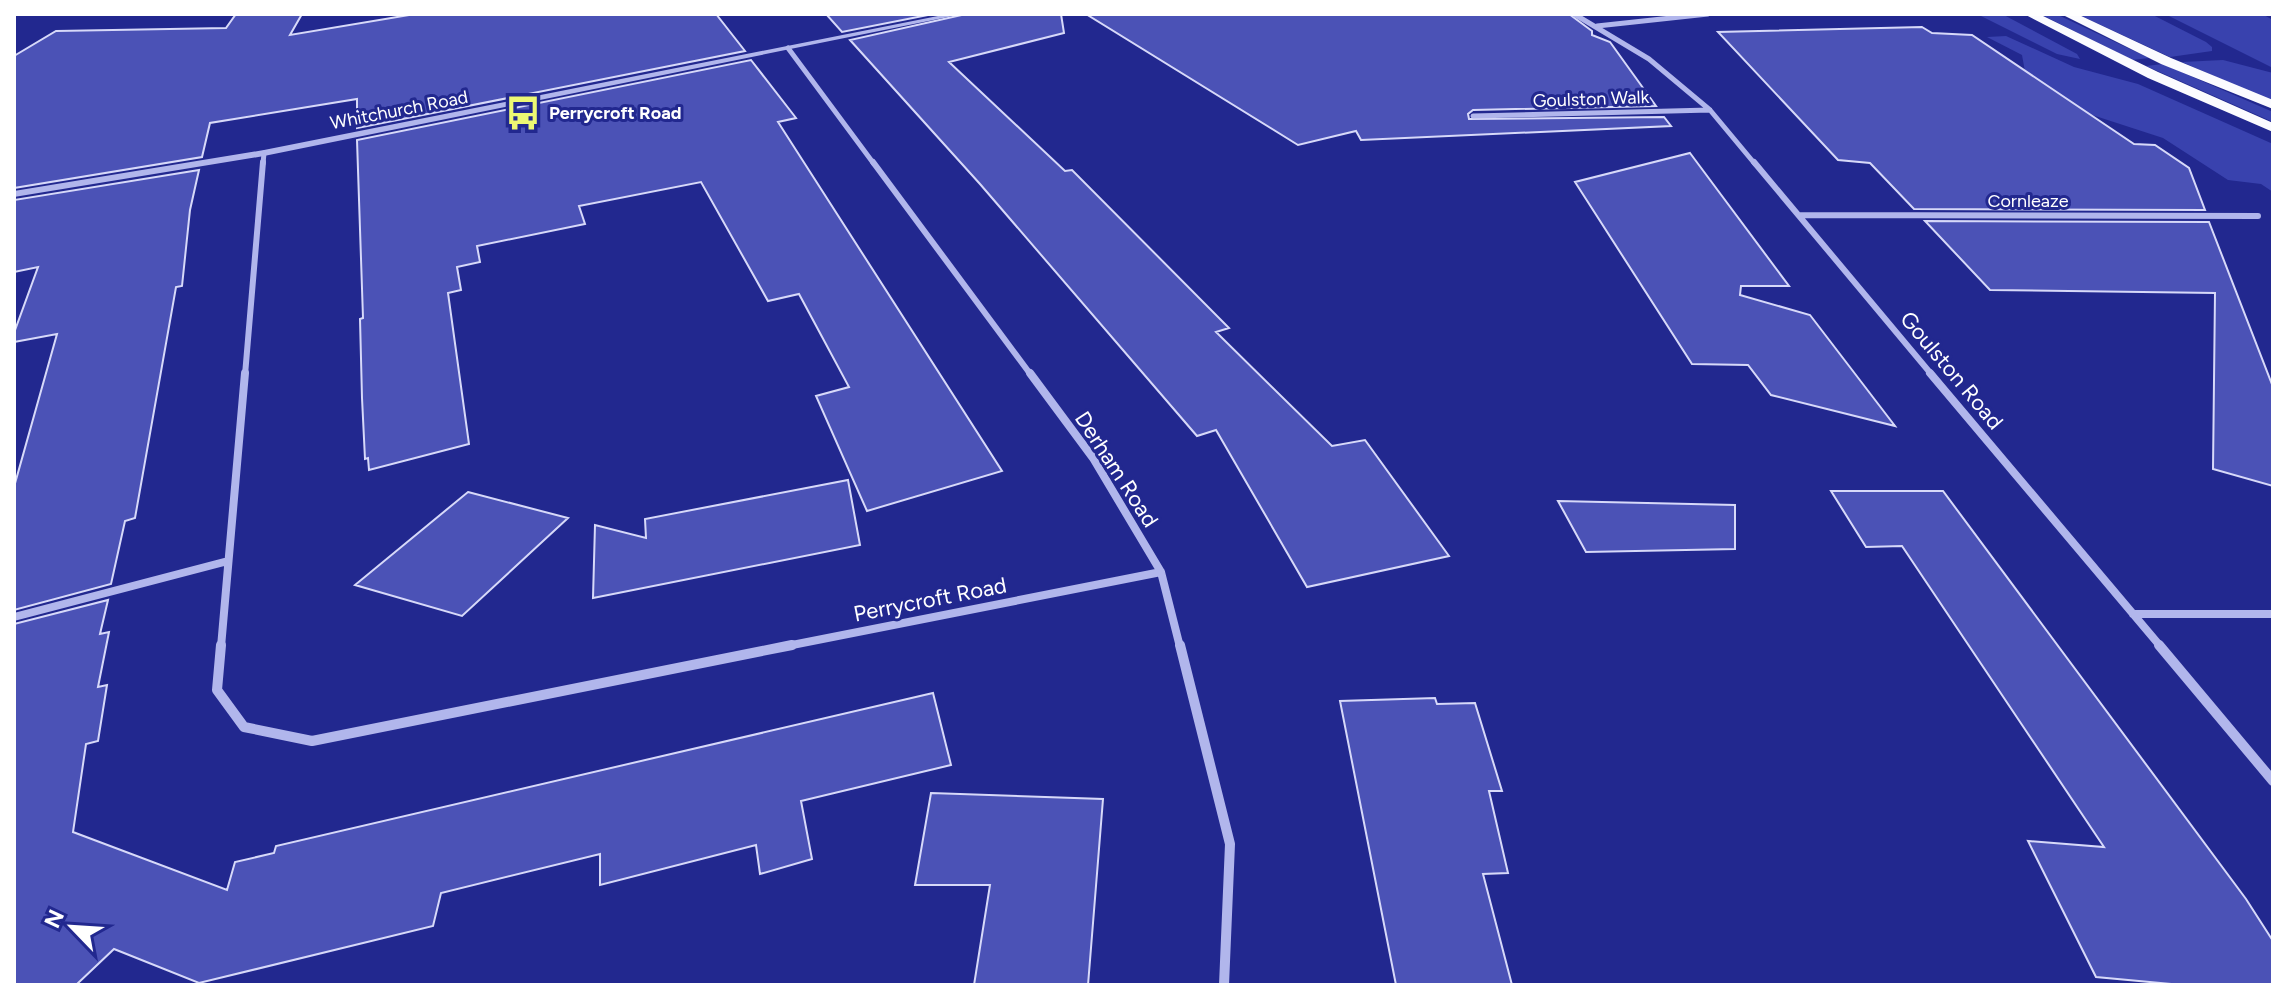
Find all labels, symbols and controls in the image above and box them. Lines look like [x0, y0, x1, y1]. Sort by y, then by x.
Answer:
street label: Whitchurch Road [328, 86, 470, 134]
street label: Goulston Walk [1532, 86, 1650, 112]
bus stop icon: Perrycroft Road [504, 94, 542, 132]
place label: Perrycroft Road [549, 102, 681, 124]
street label: Cornleaze [1987, 190, 2069, 212]
street label: Goulston Road [1894, 306, 2009, 435]
street label: Derham Road [1069, 406, 1164, 532]
street label: Perrycroft Road [851, 571, 1009, 628]
north arrow [32, 887, 112, 967]
text: N [38, 905, 70, 932]

